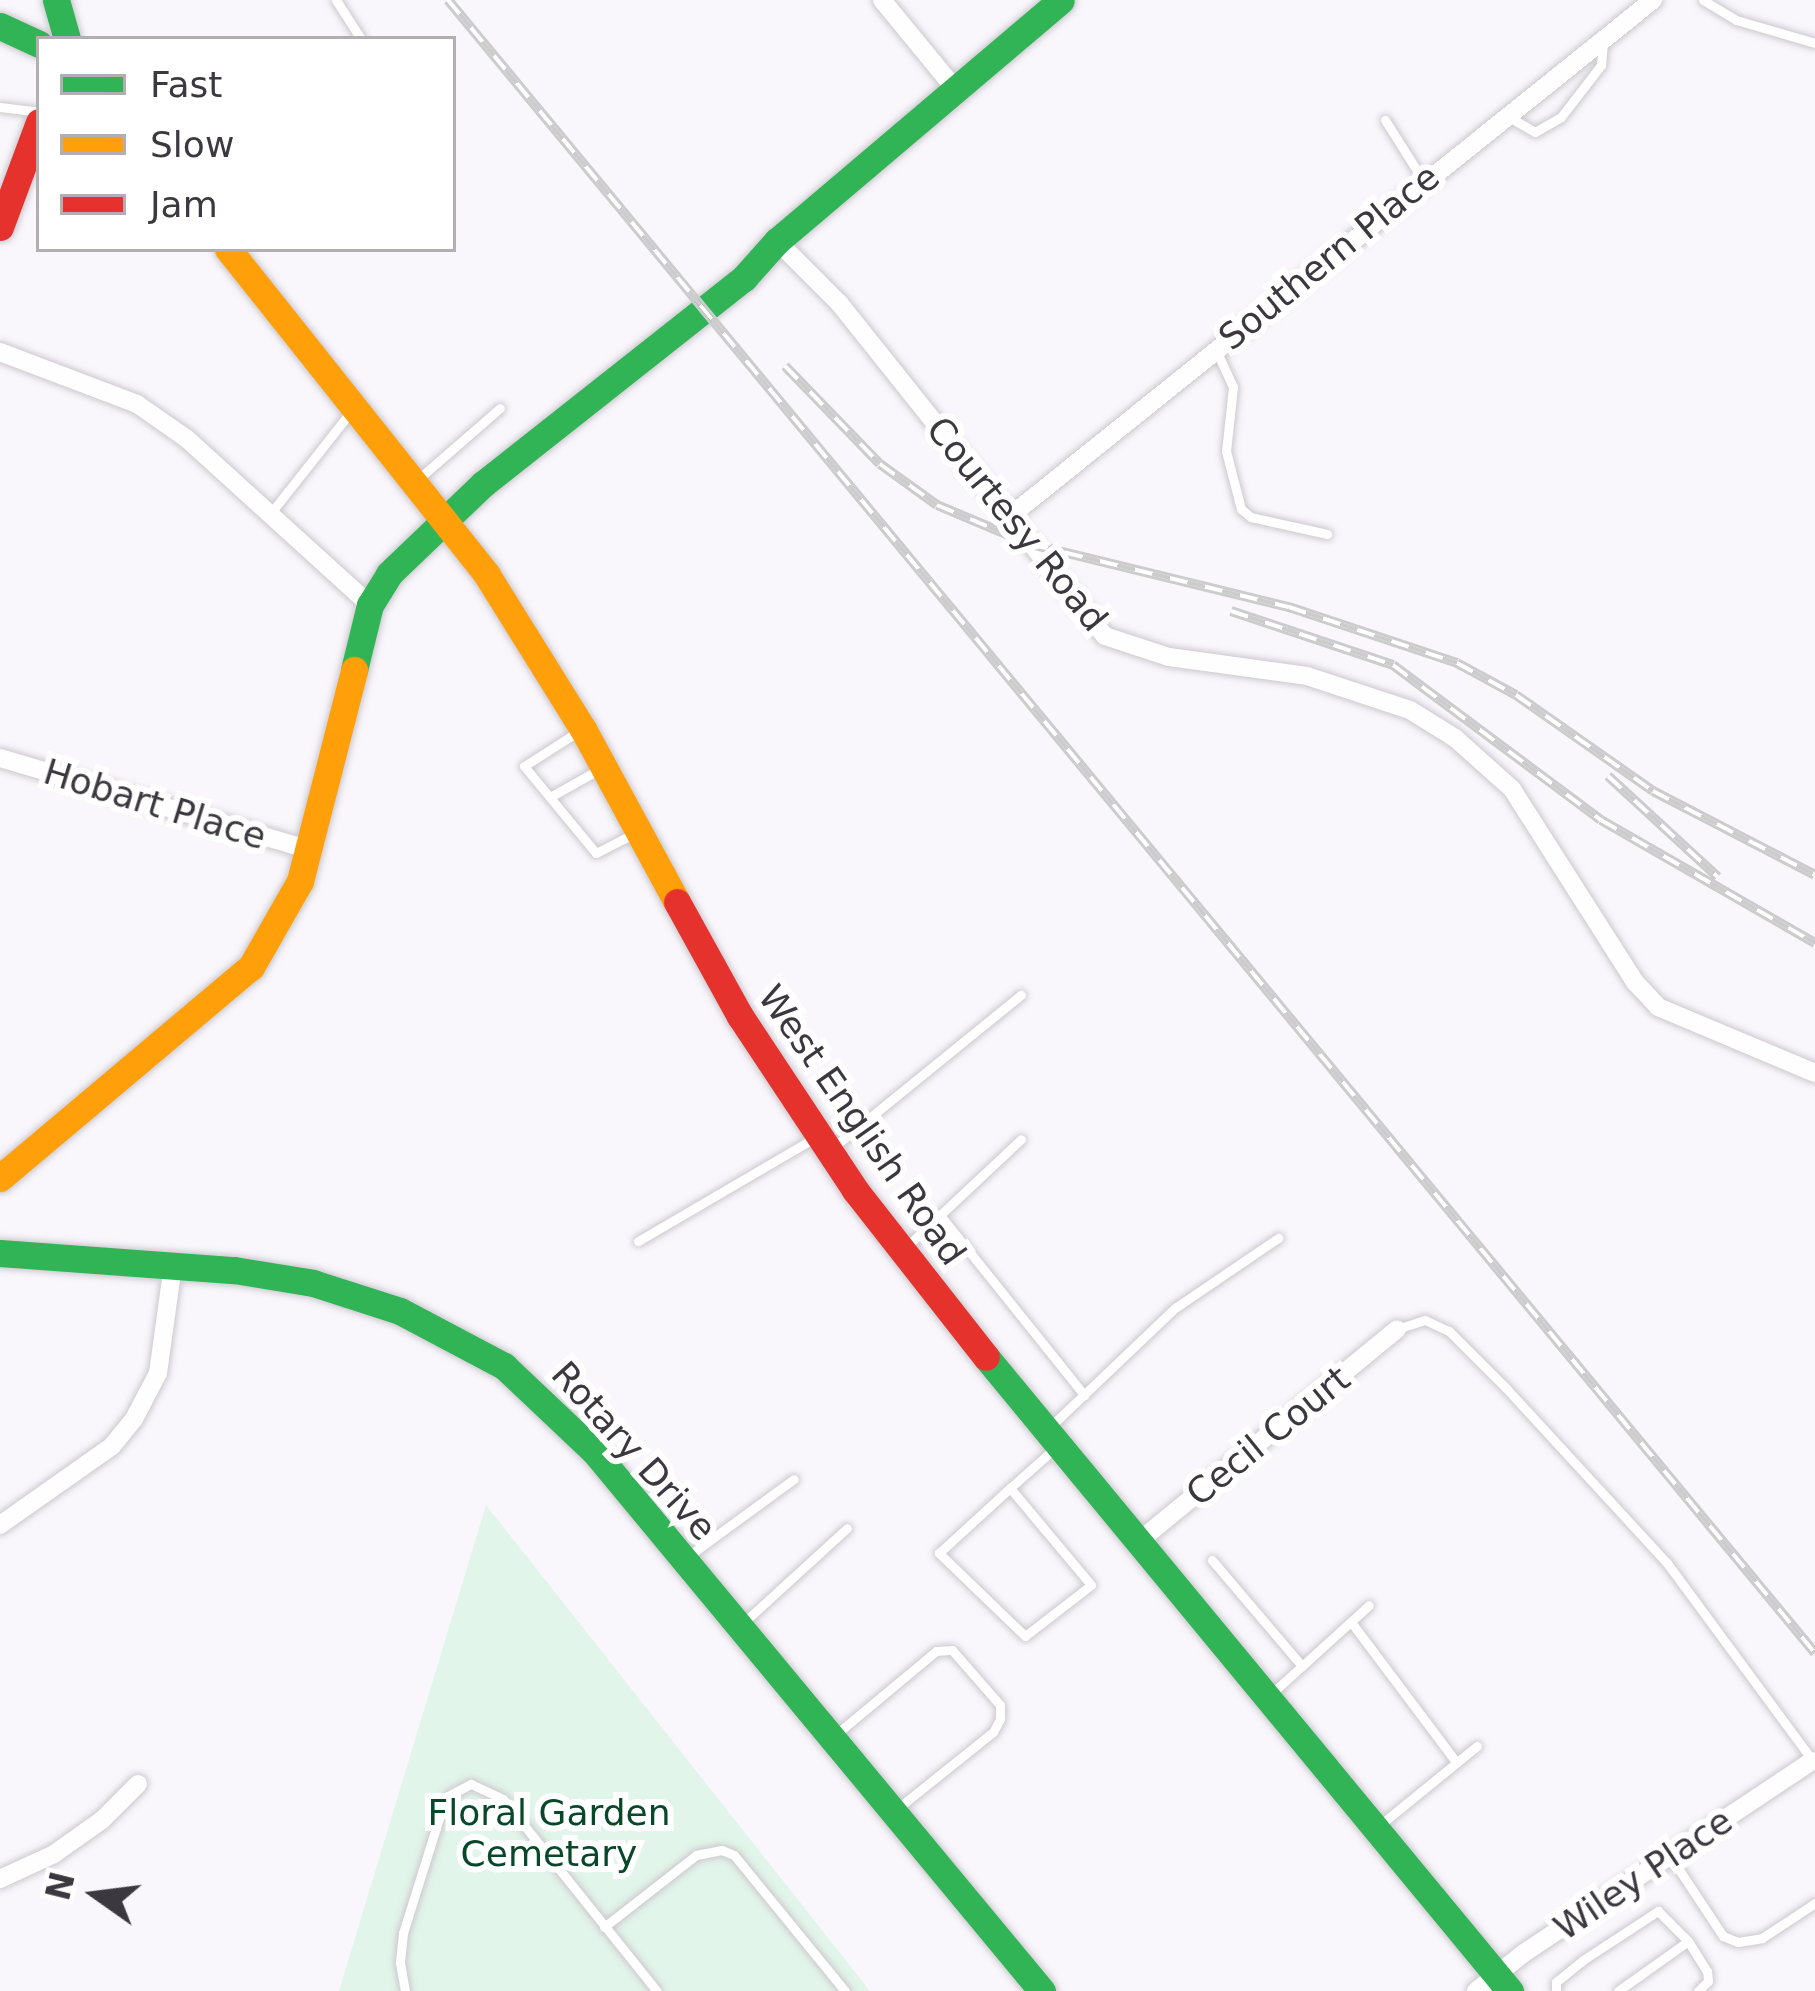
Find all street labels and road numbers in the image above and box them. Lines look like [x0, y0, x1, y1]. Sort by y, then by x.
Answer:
street label: Southern Place [1210, 155, 1448, 359]
street label: Courtesy Road [917, 408, 1117, 640]
street label: Hobart Place [39, 750, 271, 858]
street label: West English Road [749, 977, 975, 1273]
street label: Rotary Drive [543, 1353, 725, 1549]
street label: Cecil Court [1178, 1357, 1358, 1515]
street label: Wiley Place [1546, 1799, 1740, 1949]

